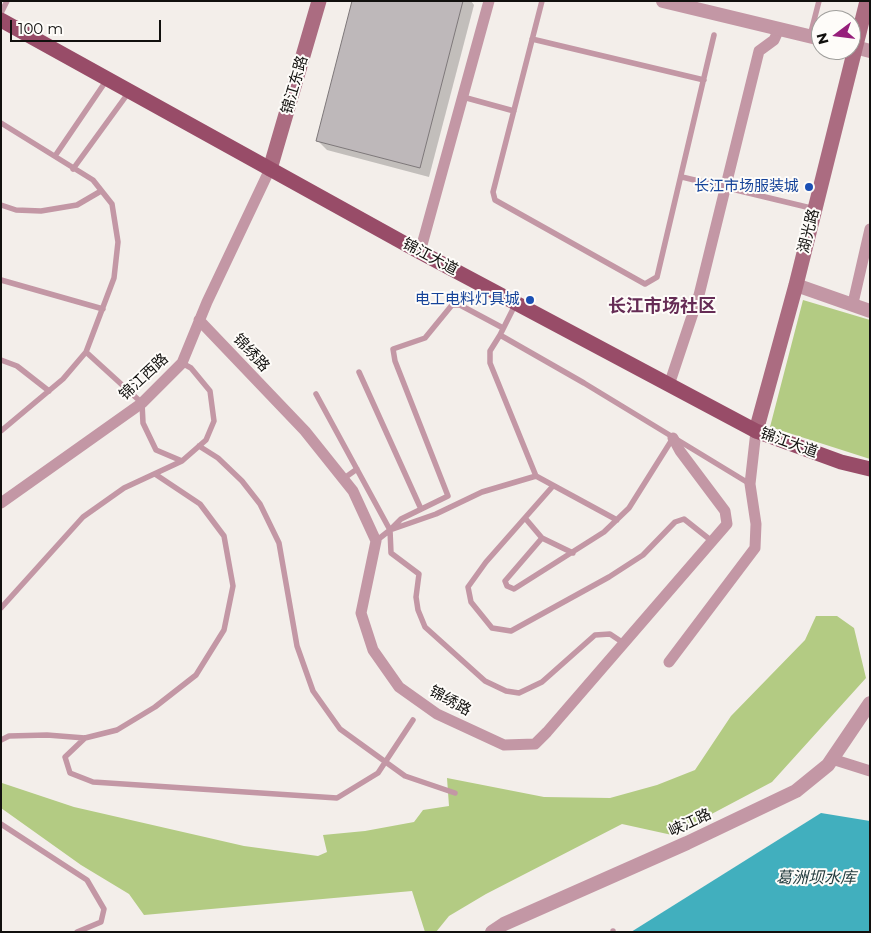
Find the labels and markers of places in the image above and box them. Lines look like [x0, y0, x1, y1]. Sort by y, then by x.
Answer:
place label: 长江市场服装城 [694, 178, 799, 196]
marker: 长江市场服装城 [803, 181, 815, 193]
place label: 电工电料灯具城 [415, 291, 520, 309]
marker: 电工电料灯具城 [524, 294, 536, 306]

